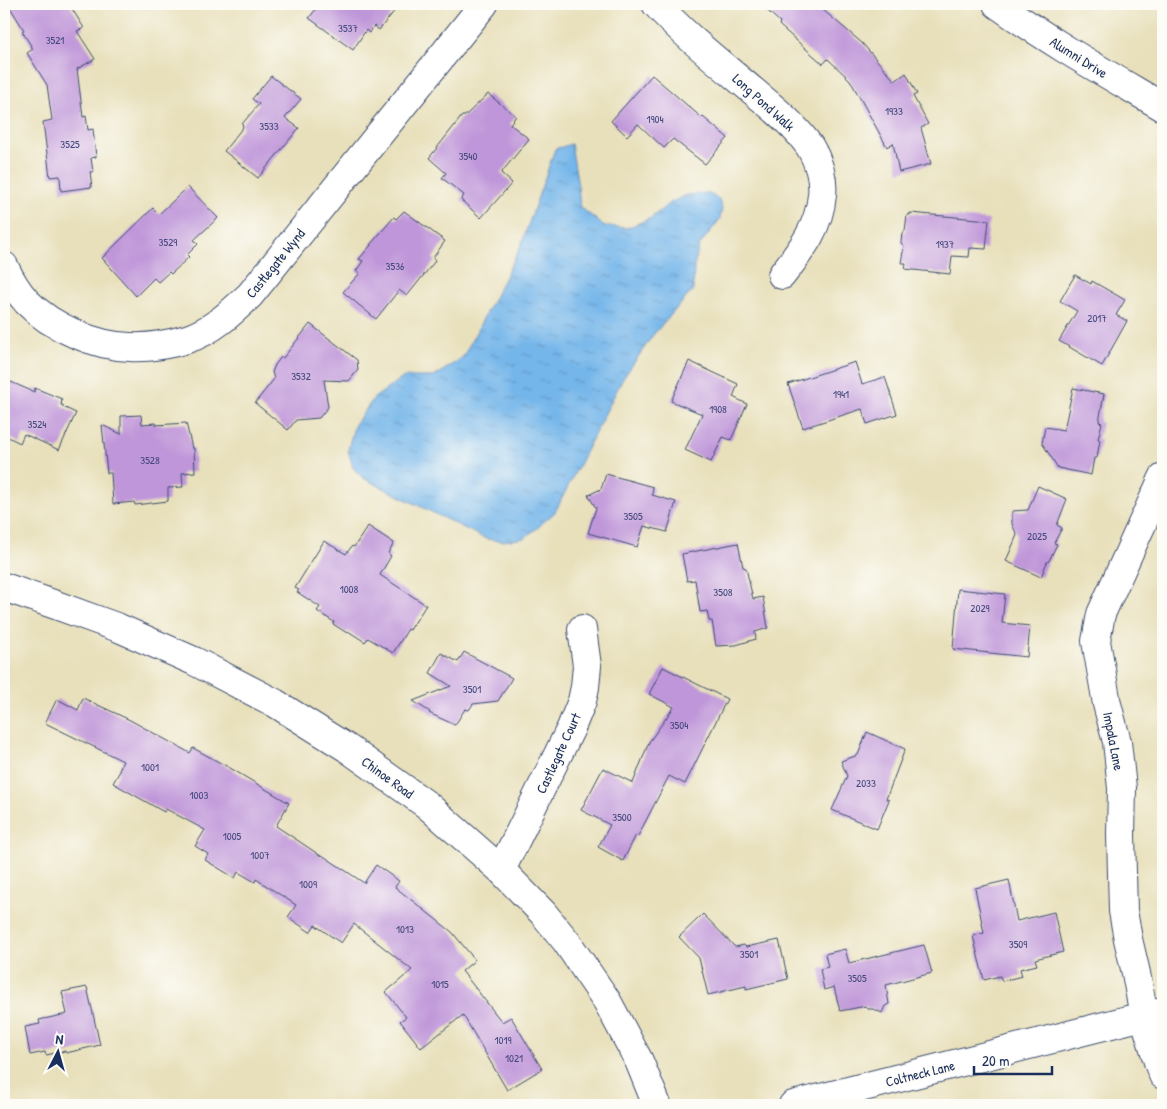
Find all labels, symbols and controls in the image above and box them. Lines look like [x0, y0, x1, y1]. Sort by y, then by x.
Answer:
house number: 3537 [338, 21, 358, 35]
street label: Alumni Drive [1047, 32, 1112, 82]
house number: 3521 [46, 33, 64, 47]
street label: Long Pond Walk [728, 69, 799, 136]
house number: 1933 [885, 104, 903, 118]
house number: 1904 [646, 112, 664, 126]
house number: 3533 [259, 119, 279, 133]
house number: 3525 [60, 137, 80, 151]
house number: 3540 [459, 149, 477, 163]
street label: Castlegate Wynd [241, 224, 310, 302]
house number: 3529 [159, 235, 177, 249]
house number: 1937 [936, 237, 954, 251]
house number: 3536 [386, 259, 405, 273]
house number: 2017 [1087, 311, 1107, 325]
house number: 3532 [291, 369, 311, 383]
house number: 1941 [833, 387, 849, 401]
house number: 1908 [709, 402, 727, 416]
house number: 3524 [28, 417, 46, 431]
house number: 3528 [140, 453, 160, 467]
house number: 3505 [623, 509, 643, 523]
house number: 2025 [1027, 529, 1047, 543]
house number: 1008 [340, 582, 359, 596]
house number: 3508 [713, 585, 733, 599]
house number: 2029 [970, 601, 990, 615]
house number: 3501 [463, 682, 481, 696]
street label: Castlegate Court [531, 709, 586, 797]
street label: Impala Lane [1098, 710, 1129, 773]
house number: 3504 [670, 718, 688, 732]
street label: Chinoe Road [358, 752, 418, 803]
house number: 1001 [141, 760, 159, 774]
house number: 2033 [856, 776, 876, 790]
house number: 1003 [190, 788, 208, 802]
house number: 3500 [612, 810, 632, 824]
house number: 1005 [223, 829, 242, 843]
house number: 1007 [250, 848, 270, 862]
house number: 1009 [299, 877, 317, 891]
house number: 1013 [396, 922, 414, 936]
house number: 3509 [1009, 937, 1027, 951]
house number: 3501 [740, 947, 758, 961]
house number: 3505 [847, 971, 867, 985]
house number: 1015 [431, 977, 449, 991]
north arrow [32, 1026, 82, 1076]
text: N [55, 1029, 65, 1048]
house number: 1019 [495, 1033, 511, 1047]
scale bar [974, 1044, 1052, 1076]
text: 20 m [982, 1050, 1009, 1071]
house number: 1021 [505, 1051, 523, 1065]
street label: Coltneck Lane [883, 1055, 957, 1091]

